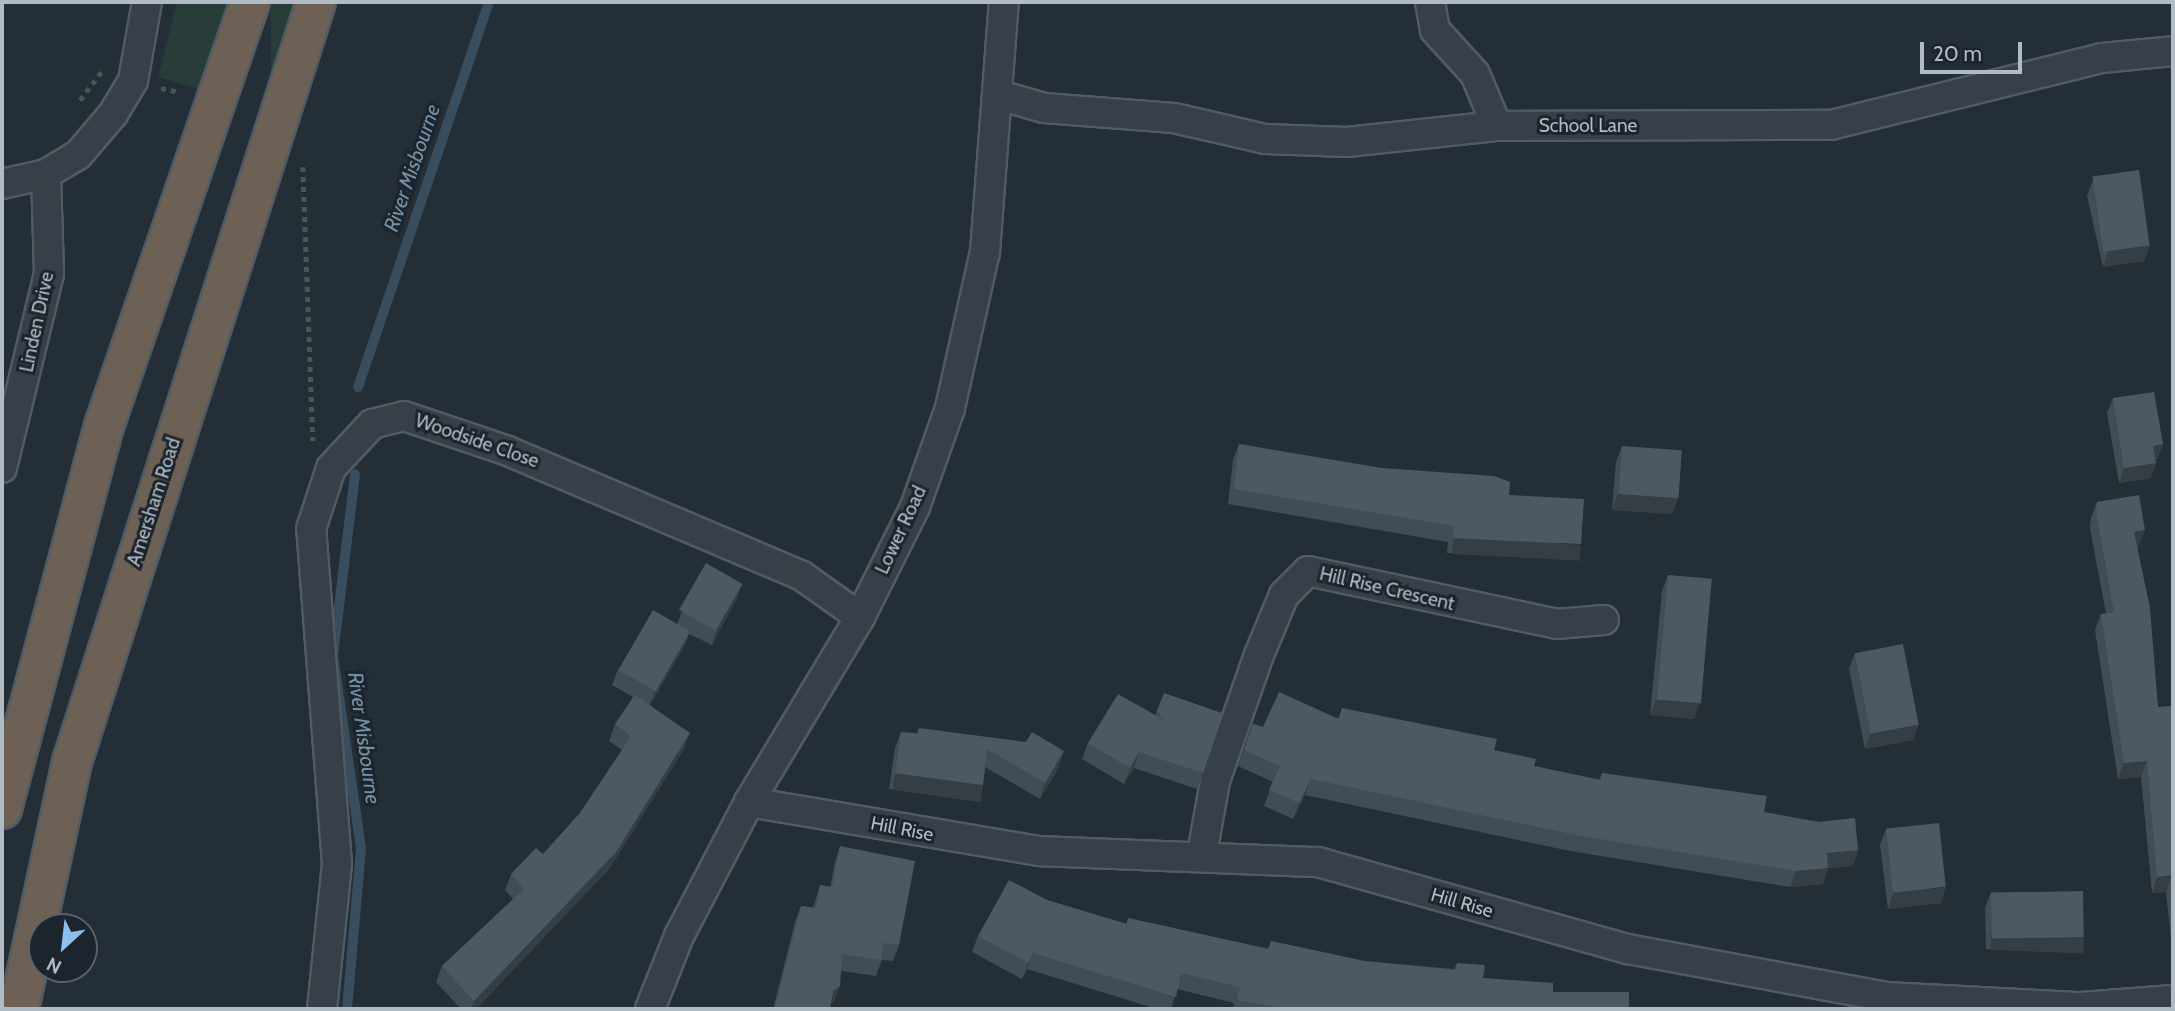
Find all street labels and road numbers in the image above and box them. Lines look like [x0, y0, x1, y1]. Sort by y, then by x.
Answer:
street label: School Lane [1539, 115, 1637, 137]
street label: Linden Drive [15, 270, 59, 374]
street label: Woodside Close [412, 409, 542, 473]
street label: Amersham Road [123, 435, 185, 569]
street label: Lower Road [871, 482, 931, 578]
street label: Hill Rise Crescent [1317, 562, 1457, 616]
street label: Hill Rise [869, 812, 935, 846]
street label: Hill Rise [1428, 883, 1496, 923]

